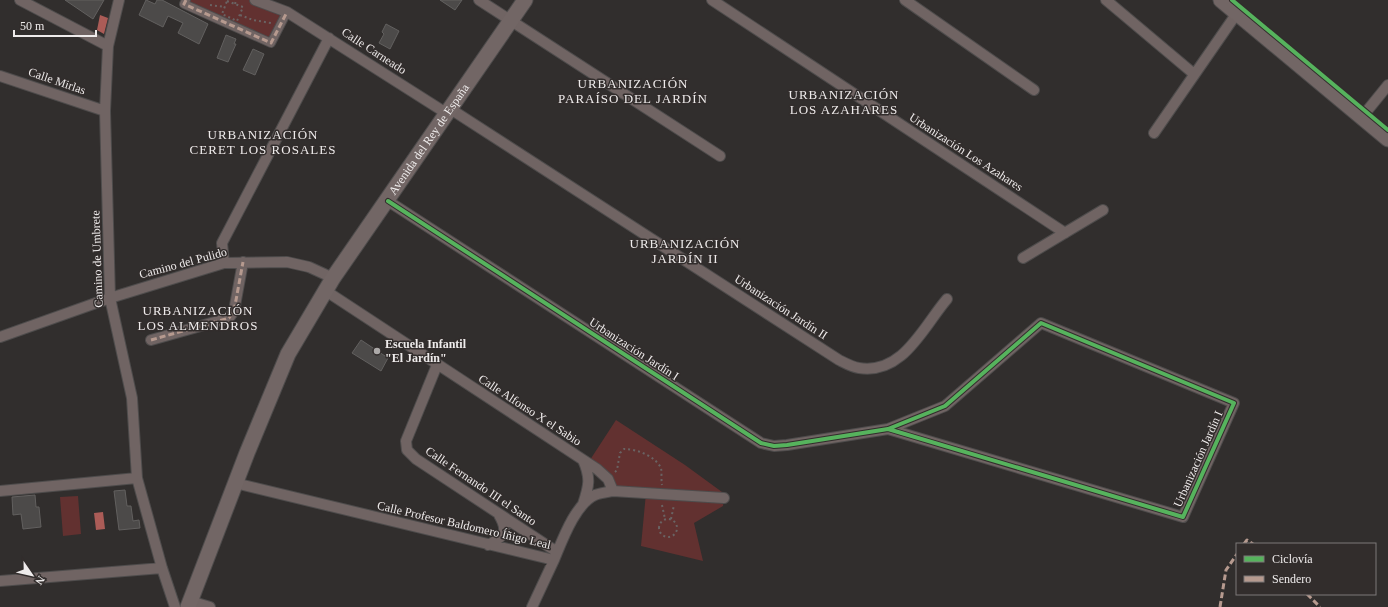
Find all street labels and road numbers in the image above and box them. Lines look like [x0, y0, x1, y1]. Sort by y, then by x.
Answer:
street label: Calle Carneado [339, 25, 409, 77]
street label: Calle Mirlas [27, 65, 88, 97]
street label: Avenida del Rey de España [386, 81, 472, 197]
street label: Urbanización Los Azahares [907, 110, 1026, 194]
street label: Camino de Umbrete [88, 210, 106, 308]
street label: Camino del Pulido [138, 245, 228, 281]
street label: Urbanización Jardín II [732, 272, 830, 342]
street label: Urbanización Jardín I [587, 315, 681, 383]
street label: Calle Alfonso X el Sabio [476, 371, 584, 449]
street label: Urbanización Jardín I [1170, 409, 1226, 509]
street label: Calle Fernando III el Santo [423, 444, 539, 528]
street label: Calle Profesor Baldomero Íñigo Leal [376, 498, 553, 552]

